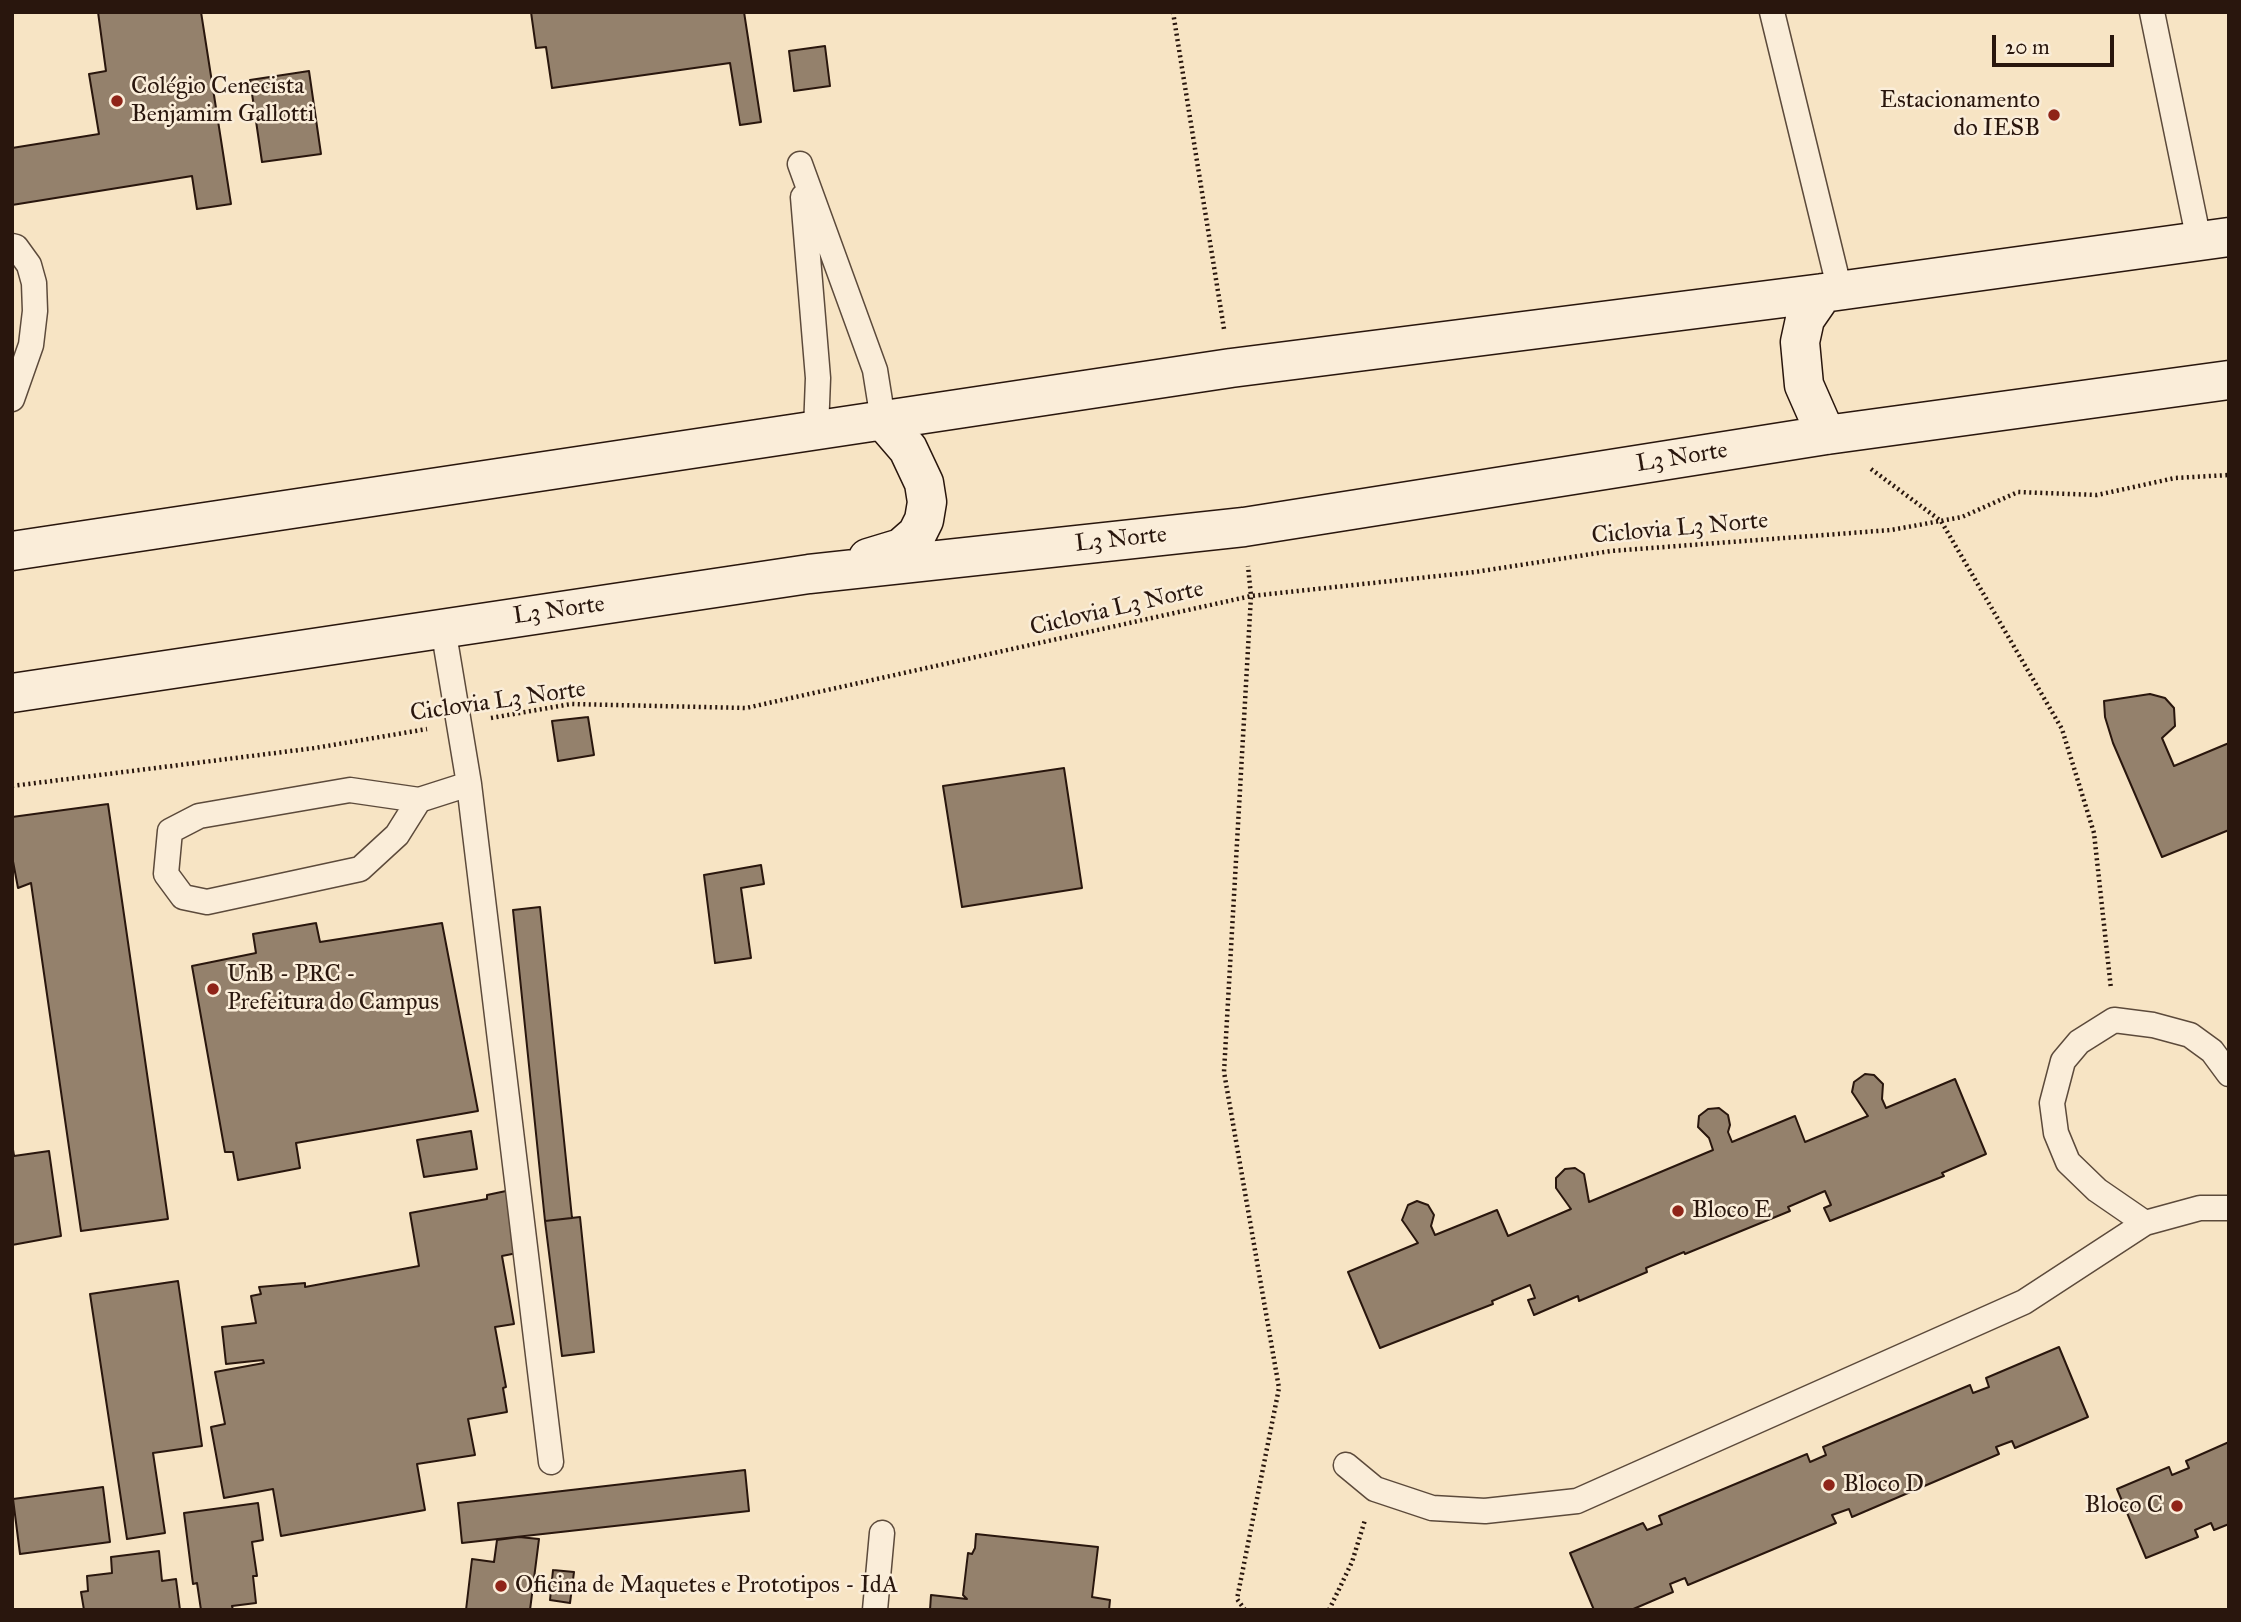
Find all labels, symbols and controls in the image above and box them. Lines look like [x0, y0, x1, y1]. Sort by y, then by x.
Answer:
scale bar [1996, 21, 2118, 65]
text: 20 m [2005, 34, 2050, 60]
place label: Colégio Cenecista Benjamim Gallotti [131, 73, 314, 129]
place label: Estacionamento do IESB [1880, 87, 2040, 143]
marker: Colégio Cenecista Benjamim Gallotti [109, 93, 125, 109]
marker: Estacionamento do IESB [2046, 107, 2062, 123]
street label: L3 Norte [1634, 437, 1730, 479]
street label: Ciclovia L3 Norte [1591, 507, 1769, 551]
street label: L3 Norte [1074, 521, 1168, 559]
street label: Ciclovia L3 Norte [1027, 575, 1207, 643]
street label: L3 Norte [511, 590, 607, 632]
street label: Ciclovia L3 Norte [408, 675, 588, 729]
place label: UnB - PRC - Prefeitura do Campus [227, 961, 439, 1017]
marker: UnB - PRC - Prefeitura do Campus [205, 981, 221, 997]
place label: Bloco E [1692, 1197, 1771, 1225]
marker: Bloco E [1670, 1203, 1686, 1219]
place label: Bloco D [1843, 1471, 1924, 1499]
marker: Bloco D [1821, 1477, 1837, 1493]
place label: Bloco C [2085, 1492, 2163, 1520]
marker: Bloco C [2169, 1498, 2185, 1514]
place label: Oficina de Maquetes e Prototipos - IdA [515, 1572, 898, 1600]
marker: Oficina de Maquetes e Prototipos - IdA [493, 1578, 509, 1594]

